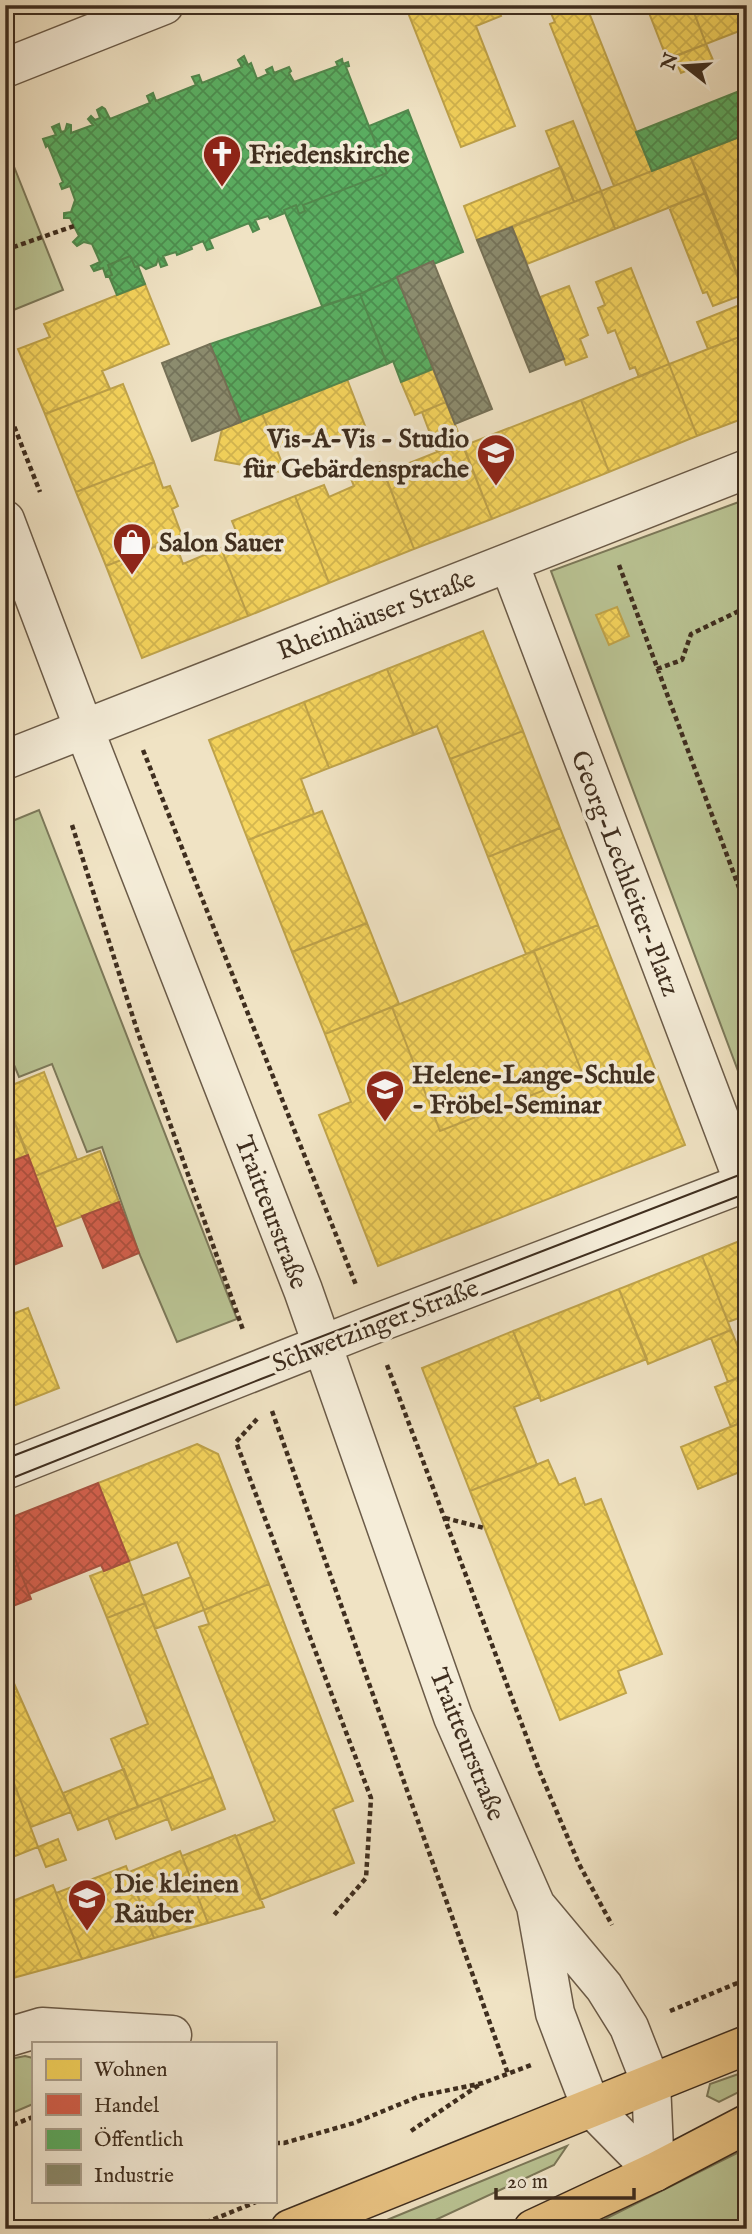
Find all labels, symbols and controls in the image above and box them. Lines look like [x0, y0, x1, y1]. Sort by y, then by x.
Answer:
north arrow [650, 32, 720, 102]
text: N [656, 50, 685, 74]
church icon: Friedenskirche [201, 133, 243, 188]
place label: Friedenskirche [249, 139, 410, 172]
place label: Vis-A-Vis - Studio für Gebärdensprache [243, 423, 469, 486]
school or university icon: Vis-A-Vis - Studio für Gebärdensprache [475, 432, 517, 487]
shop icon: Salon Sauer [111, 521, 153, 576]
place label: Salon Sauer [159, 527, 284, 560]
street label: Rheinhäuser Straße [273, 562, 480, 668]
street label: Georg-Lechleiter-Platz [563, 746, 687, 1001]
place label: Helene-Lange-Schule - Fröbel-Seminar [412, 1059, 655, 1122]
school or university icon: Helene-Lange-Schule - Fröbel-Seminar [364, 1068, 406, 1123]
street label: Traitteurstraße [226, 1131, 315, 1294]
street label: Schwetzinger Straße [268, 1272, 483, 1381]
street label: Traitteurstraße [421, 1663, 512, 1826]
place label: Die kleinen Räuber [114, 1868, 239, 1931]
school or university icon: Die kleinen Räuber [66, 1877, 108, 1932]
legend [32, 2042, 276, 2202]
text: Wohnen [94, 2057, 167, 2084]
text: Handel [94, 2093, 159, 2120]
text: Öffentlich [94, 2127, 183, 2154]
scale bar [496, 2157, 635, 2201]
text: Industrie [94, 2163, 174, 2190]
text: 20 m [507, 2169, 548, 2196]

